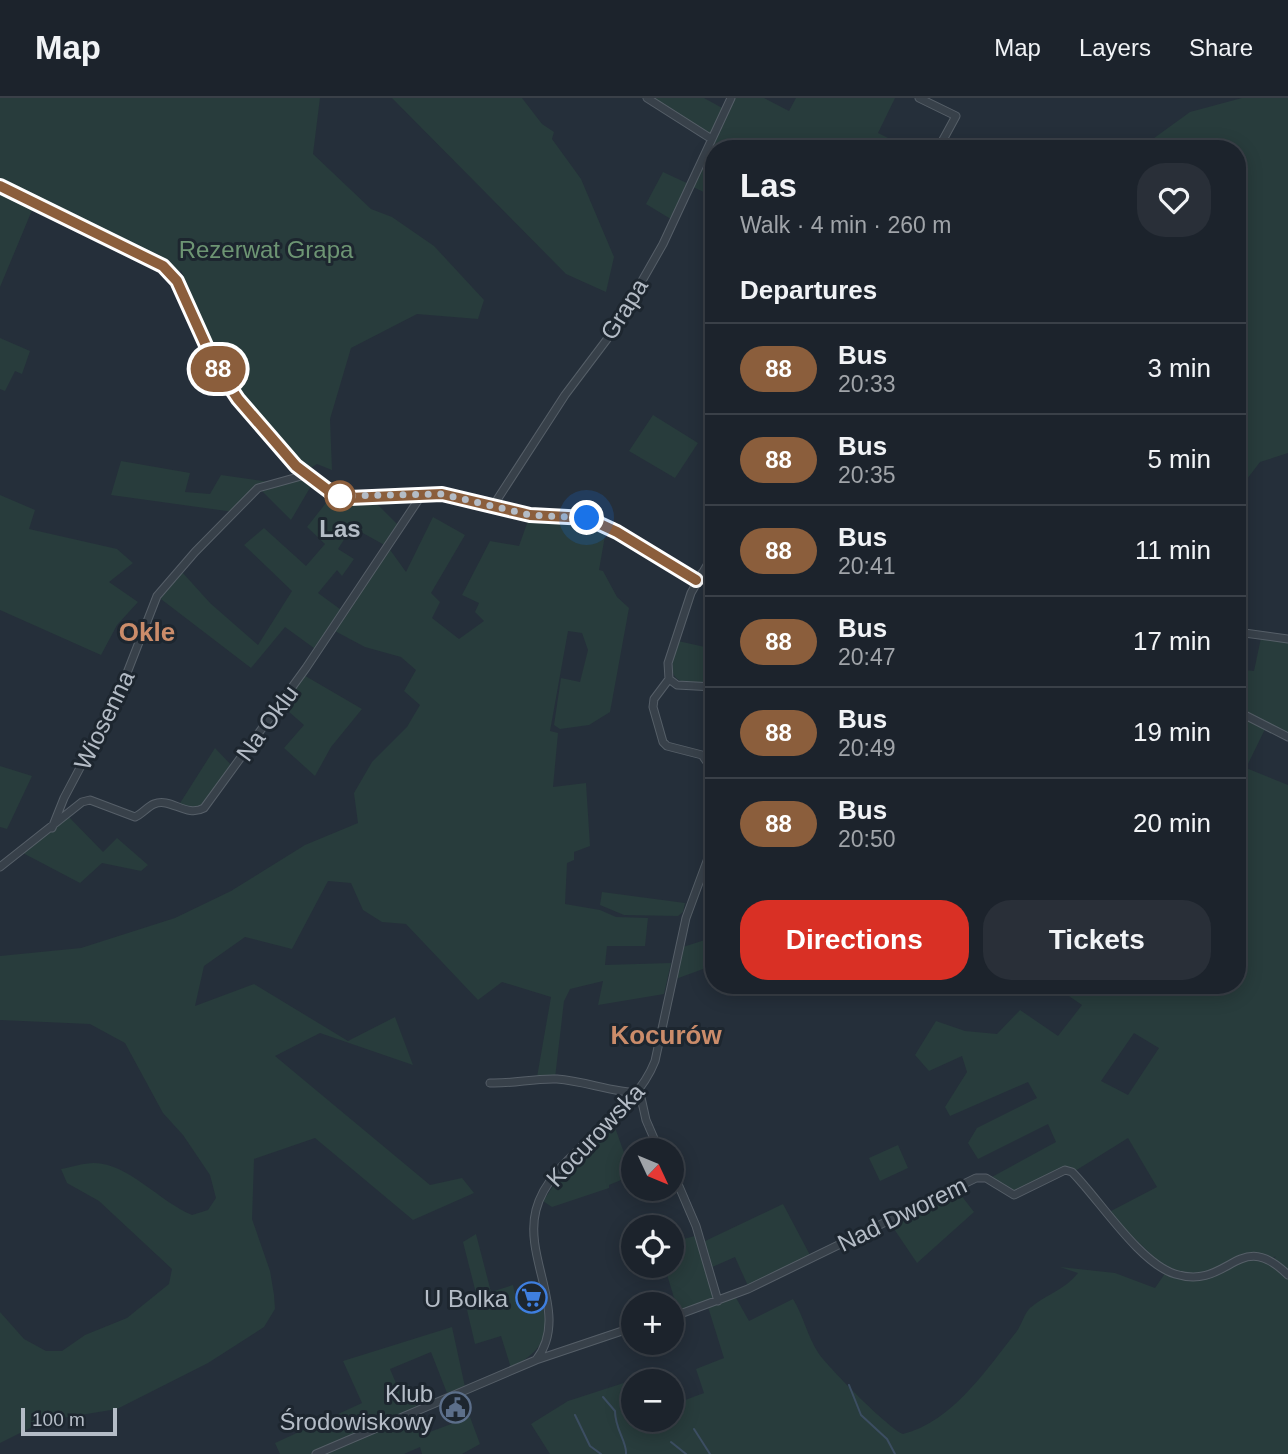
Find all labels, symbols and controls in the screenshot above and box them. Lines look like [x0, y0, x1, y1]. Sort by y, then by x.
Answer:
text: Map [35, 29, 101, 66]
text: Map [994, 34, 1041, 61]
text: Layers [1079, 34, 1151, 61]
text: Share [1189, 34, 1253, 61]
button: heart [1137, 163, 1211, 237]
text: Las [740, 167, 797, 204]
text: Walk · 4 min · 260 m [740, 212, 951, 238]
park label: Rezerwat Grapa [179, 236, 354, 263]
street label: Grapa [595, 273, 653, 344]
text: Departures [740, 275, 877, 305]
text: Bus [838, 340, 887, 370]
line badge: 88 [186, 346, 249, 392]
text: 3 min [1147, 353, 1211, 383]
text: 88 [205, 355, 231, 382]
text: 88 [765, 355, 792, 382]
text: 20:33 [838, 371, 896, 397]
text: Bus [838, 431, 887, 461]
text: 5 min [1147, 444, 1211, 474]
text: 88 [765, 446, 792, 473]
text: 20:35 [838, 462, 896, 488]
marker: Las [325, 481, 355, 511]
your location [569, 500, 604, 535]
place label: Las [319, 515, 361, 542]
text: Bus [838, 522, 887, 552]
text: 11 min [1135, 535, 1211, 565]
text: 88 [765, 537, 792, 564]
text: 20:41 [838, 553, 896, 579]
text: Bus [838, 613, 887, 643]
district label: Okle [119, 617, 175, 647]
text: 17 min [1133, 626, 1211, 656]
text: 88 [765, 628, 792, 655]
text: 20:47 [838, 644, 896, 670]
street label: Wiosenna [68, 666, 140, 774]
street label: Na Oklu [231, 680, 303, 766]
text: Bus [838, 704, 887, 734]
text: 19 min [1133, 717, 1211, 747]
text: 88 [765, 719, 792, 746]
text: 20:49 [838, 735, 896, 761]
text: Bus [838, 795, 887, 825]
text: 20 min [1133, 808, 1211, 838]
text: 88 [765, 810, 792, 837]
text: 20:50 [838, 826, 896, 852]
button: Directions [740, 900, 969, 980]
button: Tickets [983, 900, 1211, 980]
district label: Kocurów [610, 1020, 722, 1050]
street label: Kocurowska [541, 1078, 650, 1192]
north arrow [621, 1138, 684, 1200]
map controls [621, 1138, 684, 1432]
street label: Nad Dworem [833, 1171, 971, 1257]
button: locate [621, 1215, 684, 1278]
supermarket icon: U Bolka [514, 1281, 548, 1315]
place label: U Bolka [424, 1285, 509, 1312]
button: + [621, 1292, 684, 1355]
button: − [621, 1369, 684, 1432]
place label: Klub Środowiskowy [280, 1380, 433, 1435]
public building icon: Klub Środowiskowy [439, 1390, 473, 1424]
scale bar [21, 1405, 117, 1437]
text: 100 m [32, 1409, 85, 1430]

